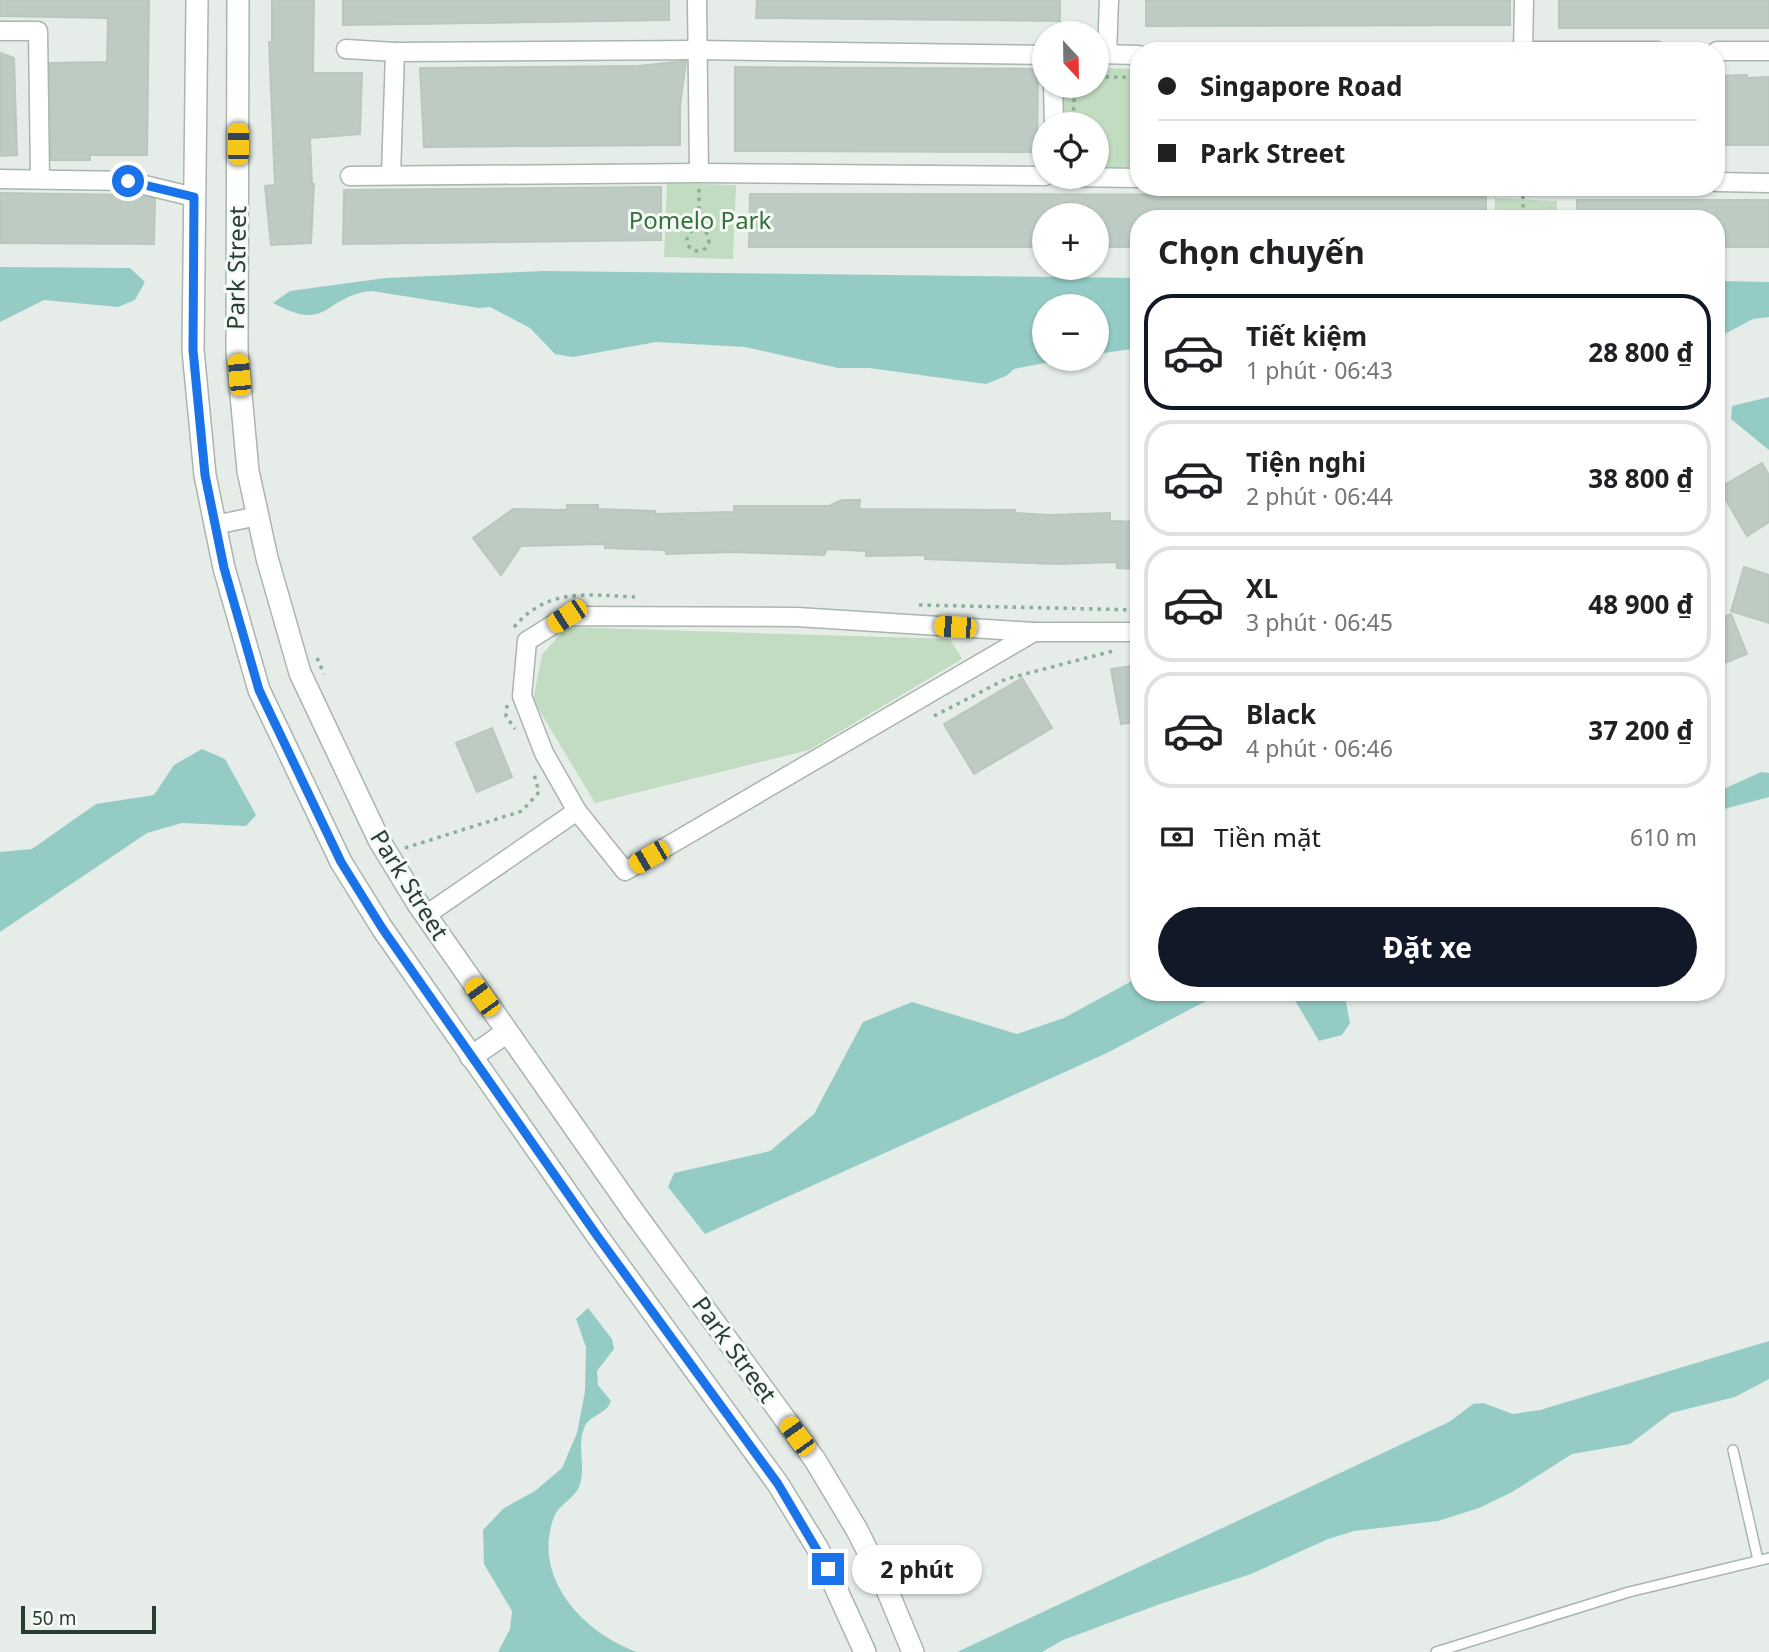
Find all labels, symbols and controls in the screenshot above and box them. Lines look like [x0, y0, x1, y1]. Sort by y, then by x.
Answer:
north arrow [1032, 21, 1110, 98]
map controls [1032, 21, 1109, 371]
text: Singapore Road [1200, 68, 1402, 104]
button: locate [1032, 112, 1109, 189]
car [228, 123, 249, 165]
text: Park Street [1200, 135, 1345, 171]
route start [112, 165, 144, 197]
park label: Pomelo Park [629, 203, 772, 236]
button: + [1032, 203, 1109, 280]
street label: Park Street [218, 205, 253, 330]
text: Chọn chuyến [1158, 230, 1365, 273]
button: − [1032, 294, 1109, 371]
text: Tiết kiệm [1246, 318, 1367, 354]
icon: car [1162, 321, 1225, 384]
text: 28 800 ₫ [1588, 334, 1693, 370]
car [227, 353, 252, 397]
text: 1 phút · 06:43 [1246, 354, 1393, 386]
text: Tiện nghi [1246, 444, 1366, 480]
icon: car [1162, 447, 1225, 510]
text: 38 800 ₫ [1588, 460, 1693, 496]
text: 2 phút · 06:44 [1246, 480, 1393, 512]
text: XL [1246, 570, 1278, 606]
icon: car [1162, 573, 1225, 636]
text: 48 900 ₫ [1588, 586, 1693, 622]
car [544, 596, 591, 636]
text: 3 phút · 06:45 [1246, 606, 1393, 638]
car [934, 615, 977, 639]
text: Black [1246, 696, 1316, 732]
icon: car [1162, 699, 1225, 762]
text: 37 200 ₫ [1588, 712, 1693, 748]
text: 4 phút · 06:46 [1246, 732, 1393, 764]
icon: cash [1158, 818, 1196, 856]
text: Tiền mặt [1214, 819, 1321, 855]
text: 610 m [1630, 821, 1697, 853]
street label: Park Street [363, 823, 457, 946]
car [626, 837, 673, 877]
button: Đặt xe [1158, 907, 1697, 987]
car [462, 974, 503, 1020]
street label: Park Street [685, 1289, 785, 1409]
car [777, 1413, 818, 1459]
callout: 2 phút [852, 1544, 982, 1594]
route end [812, 1553, 844, 1585]
text: 2 phút [880, 1553, 954, 1585]
scale bar [21, 1603, 156, 1635]
text: 50 m [32, 1605, 76, 1631]

